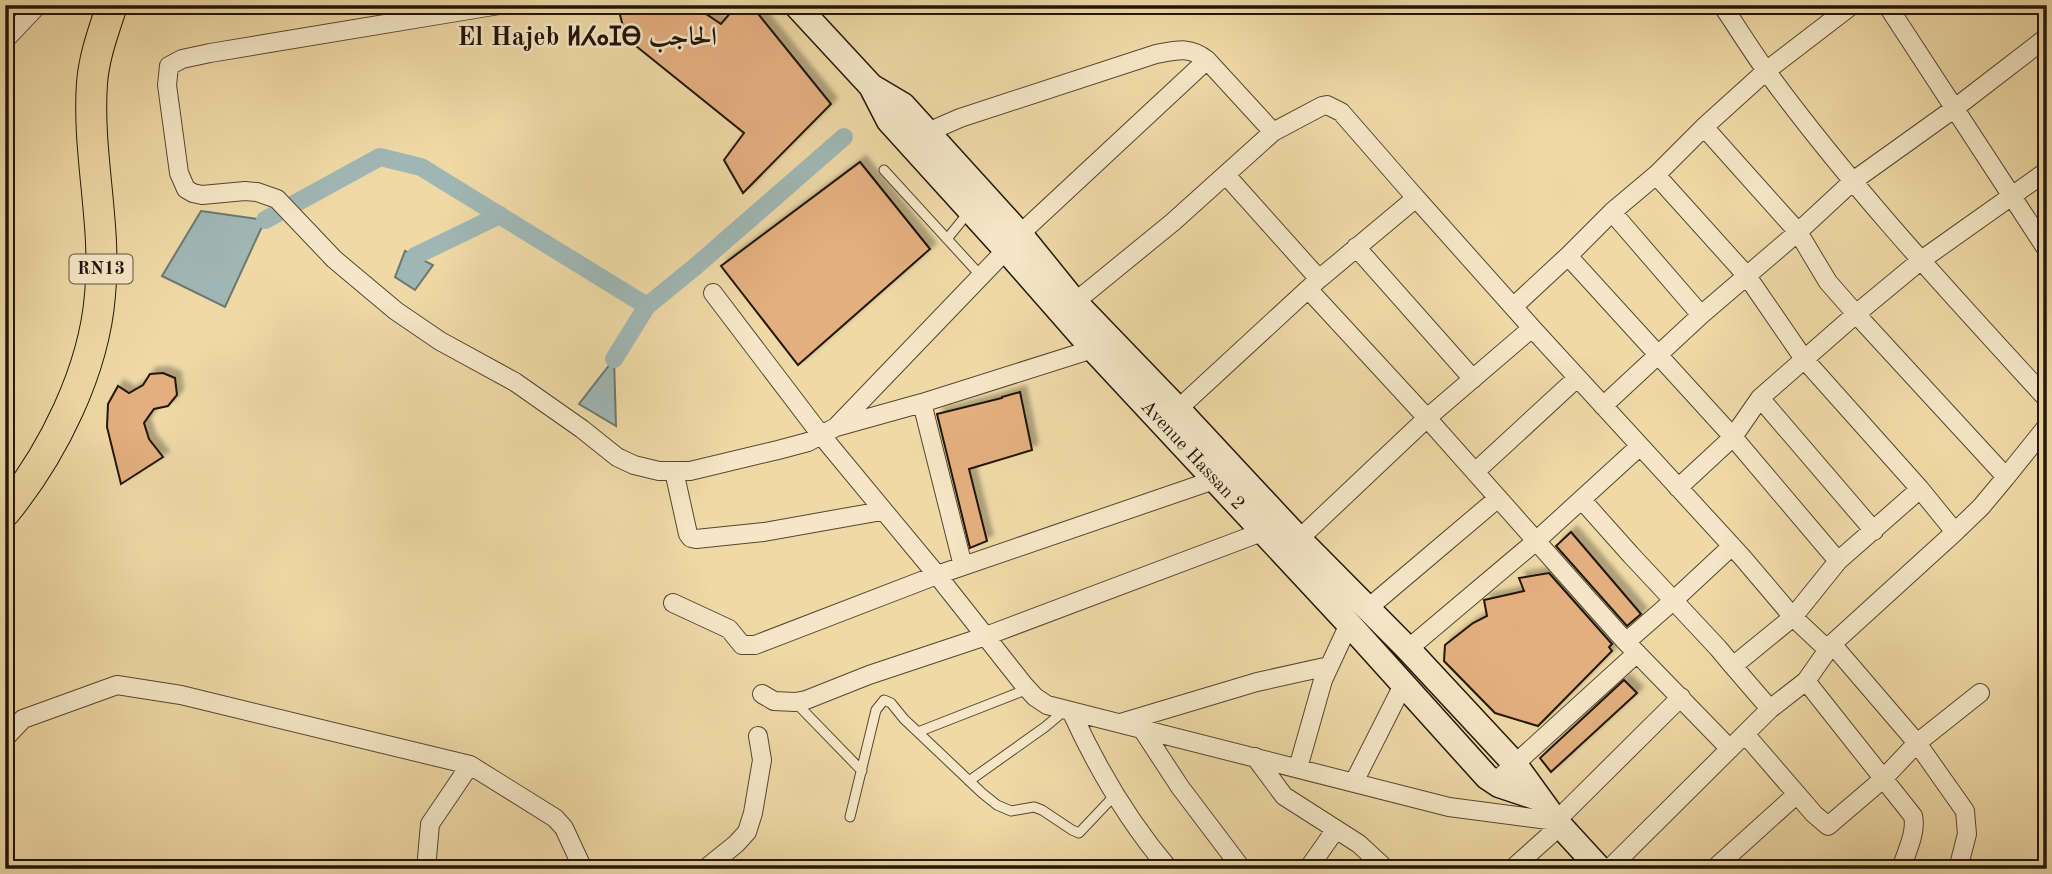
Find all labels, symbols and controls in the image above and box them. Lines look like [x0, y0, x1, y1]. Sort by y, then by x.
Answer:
district label: El Hajeb ⵍⵃⴰⵊⴱ الحاجب [457, 24, 717, 53]
road number: RN13 [70, 255, 132, 284]
street label: Avenue Hassan 2 [1136, 397, 1248, 515]

